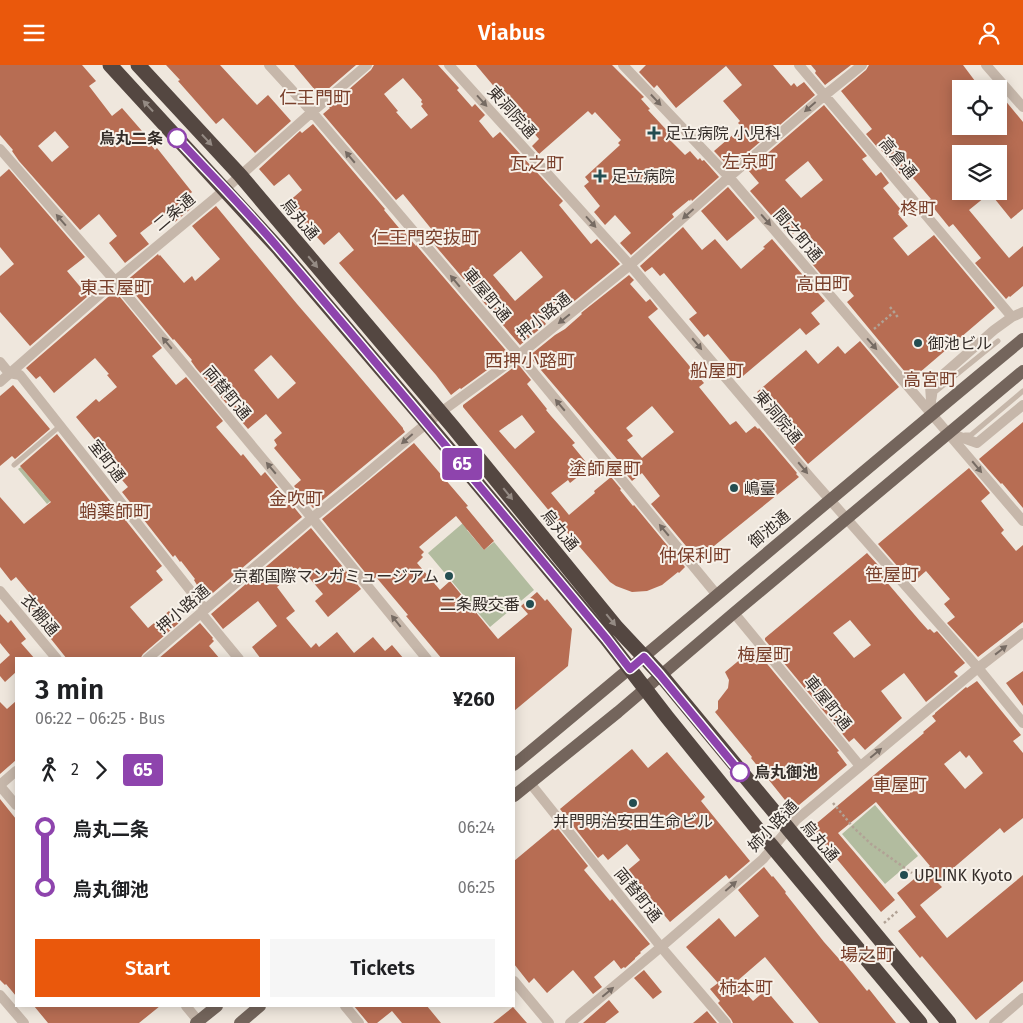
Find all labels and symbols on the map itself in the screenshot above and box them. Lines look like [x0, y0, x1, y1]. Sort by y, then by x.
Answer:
street label: 東洞院通 [484, 82, 540, 142]
district label: 仁王門町 [279, 87, 351, 109]
one-way arrow [650, 94, 662, 106]
one-way arrow [476, 95, 488, 107]
one-way arrow [142, 101, 154, 113]
one-way arrow [805, 101, 817, 113]
place label: 足立病院 小児科 [665, 124, 781, 143]
marker: 足立病院 小児科 [647, 126, 661, 140]
marker: 烏丸二条 [167, 128, 187, 148]
place label: 烏丸二条 [99, 129, 163, 148]
one-way arrow [201, 133, 213, 145]
street label: 高倉通 [875, 134, 921, 182]
one-way arrow [345, 151, 356, 163]
district label: 左京町 [722, 151, 776, 173]
district label: 瓦之町 [510, 153, 564, 175]
place label: 足立病院 [611, 167, 675, 186]
marker: 足立病院 [593, 169, 607, 183]
street label: 二条通 [150, 189, 198, 235]
street label: 烏丸通 [277, 195, 323, 243]
district label: 柊町 [900, 198, 936, 220]
street label: 間之町通 [770, 205, 826, 265]
one-way arrow [682, 208, 694, 220]
one-way arrow [56, 213, 67, 226]
one-way arrow [760, 214, 772, 226]
one-way arrow [585, 215, 597, 227]
district label: 仁王門突抜町 [371, 227, 479, 249]
one-way arrow [308, 255, 319, 268]
street label: 車屋町通 [459, 264, 515, 326]
district label: 高田町 [796, 273, 850, 295]
one-way arrow [450, 275, 461, 288]
district label: 東玉屋町 [80, 277, 152, 299]
street label: 押小路通 [513, 288, 575, 344]
one-way arrow [558, 313, 571, 324]
place label: 御池ビル [928, 334, 992, 353]
one-way arrow [161, 337, 172, 350]
one-way arrow [866, 337, 877, 350]
marker: 御池ビル [912, 337, 924, 349]
one-way arrow [692, 338, 703, 351]
district label: 西押小路町 [485, 350, 575, 372]
district label: 船屋町 [690, 360, 744, 382]
street label: 両替町通 [199, 362, 255, 424]
district label: 高宮町 [903, 369, 957, 391]
street label: 東洞院通 [750, 386, 806, 448]
one-way arrow [555, 399, 566, 412]
one-way arrow [402, 433, 414, 445]
street label: 室町通 [85, 436, 129, 486]
line badge: 65 [440, 448, 484, 480]
district label: 塗師屋町 [569, 458, 641, 480]
one-way arrow [972, 460, 983, 473]
one-way arrow [265, 462, 276, 475]
one-way arrow [797, 462, 808, 475]
place label: 嶋臺 [744, 479, 776, 498]
marker: 嶋臺 [728, 482, 740, 494]
one-way arrow [502, 487, 513, 500]
district label: 金吹町 [269, 488, 323, 510]
district label: 蛸薬師町 [79, 501, 151, 523]
street label: 烏丸通 [538, 505, 582, 555]
street label: 御池通 [745, 506, 793, 552]
one-way arrow [658, 524, 669, 537]
district label: 仲保利町 [659, 545, 731, 567]
district label: 笹屋町 [865, 564, 919, 586]
place label: 京都国際マンガミュージアム [232, 567, 439, 586]
marker: 京都国際マンガミュージアム [443, 570, 455, 582]
street label: 押小路通 [153, 581, 213, 637]
street label: 衣棚通 [17, 591, 63, 639]
place label: 二条殿交番 [440, 595, 520, 614]
marker: 二条殿交番 [524, 598, 536, 610]
one-way arrow [605, 613, 616, 626]
one-way arrow [390, 615, 401, 628]
district label: 梅屋町 [737, 644, 791, 666]
one-way arrow [995, 644, 1008, 655]
street label: 車屋町通 [800, 672, 856, 734]
one-way arrow [869, 747, 882, 758]
marker: 烏丸御池 [730, 762, 750, 782]
place label: 烏丸御池 [754, 763, 818, 782]
district label: 車屋町 [873, 774, 927, 796]
street label: 姉小路通 [744, 796, 802, 856]
marker: 井門明治安田生命ビル [627, 797, 639, 809]
place label: 井門明治安田生命ビル [553, 812, 713, 831]
street label: 烏丸通 [797, 817, 843, 865]
street label: 両替町通 [610, 864, 666, 926]
place label: UPLINK Kyoto [914, 866, 1012, 885]
marker: UPLINK Kyoto [898, 869, 910, 881]
one-way arrow [725, 881, 738, 892]
district label: 場之町 [840, 944, 894, 966]
district label: 柿本町 [719, 977, 773, 999]
one-way arrow [601, 986, 614, 997]

